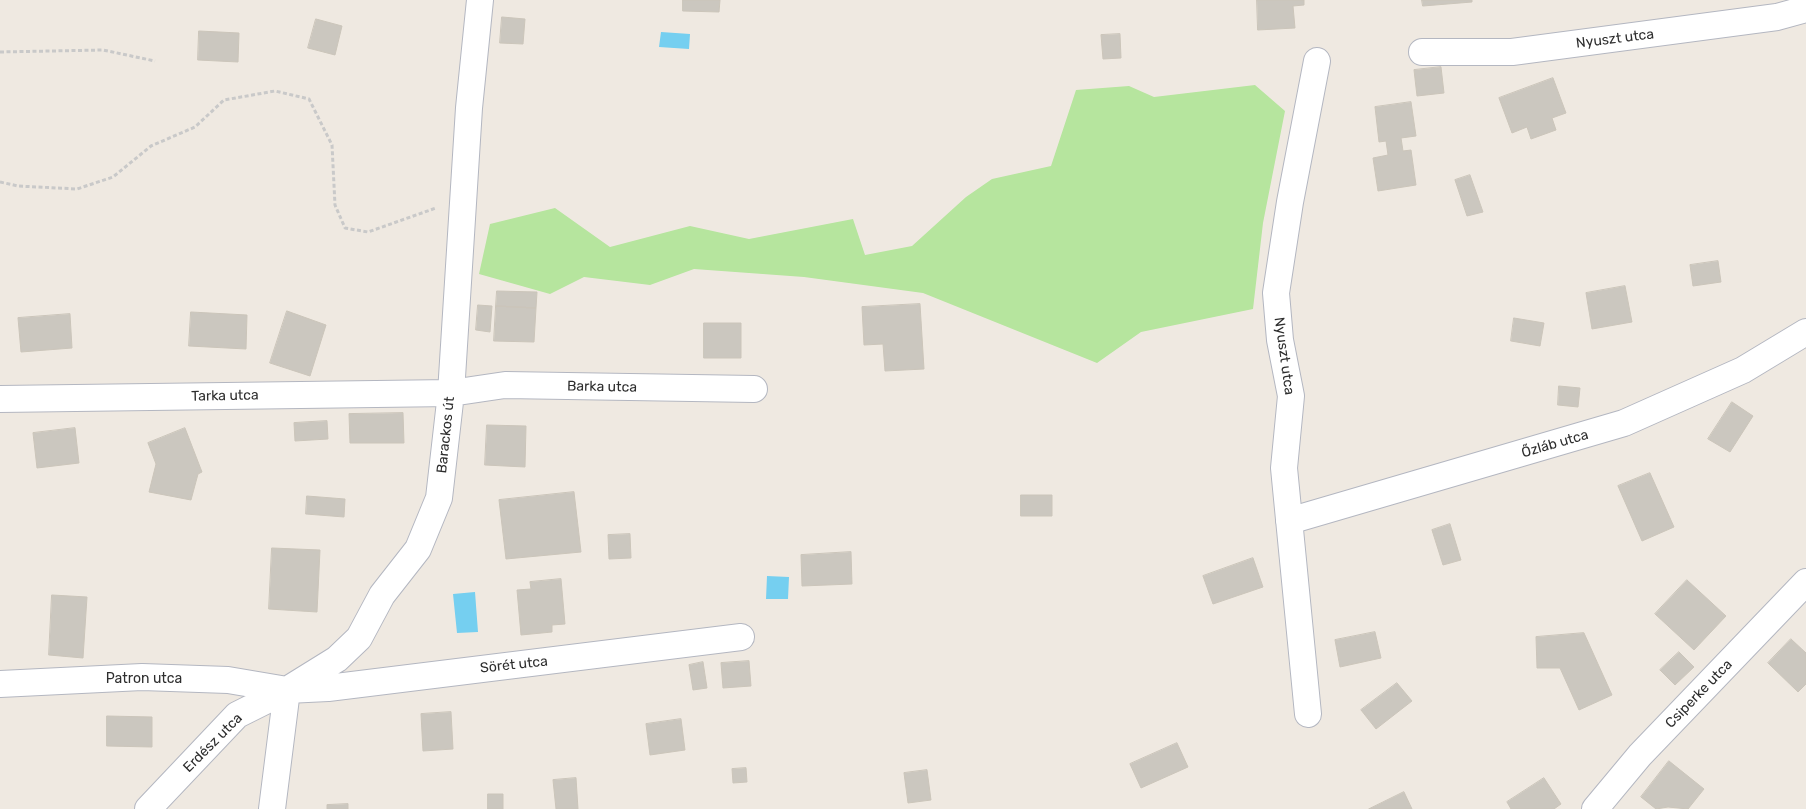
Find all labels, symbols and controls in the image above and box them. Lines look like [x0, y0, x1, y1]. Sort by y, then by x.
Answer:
street label: Nyuszt utca [1575, 26, 1655, 52]
street label: Nyuszt utca [1270, 316, 1298, 396]
street label: Barka utca [567, 378, 637, 396]
street label: Tarka utca [191, 387, 259, 405]
street label: Barackos út [434, 396, 458, 474]
street label: Őzláb utca [1520, 426, 1590, 462]
street label: Sörét utca [479, 653, 549, 677]
street label: Csiperke utca [1662, 656, 1736, 732]
street label: Patron utca [106, 671, 182, 687]
street label: Erdész utca [180, 710, 246, 776]

